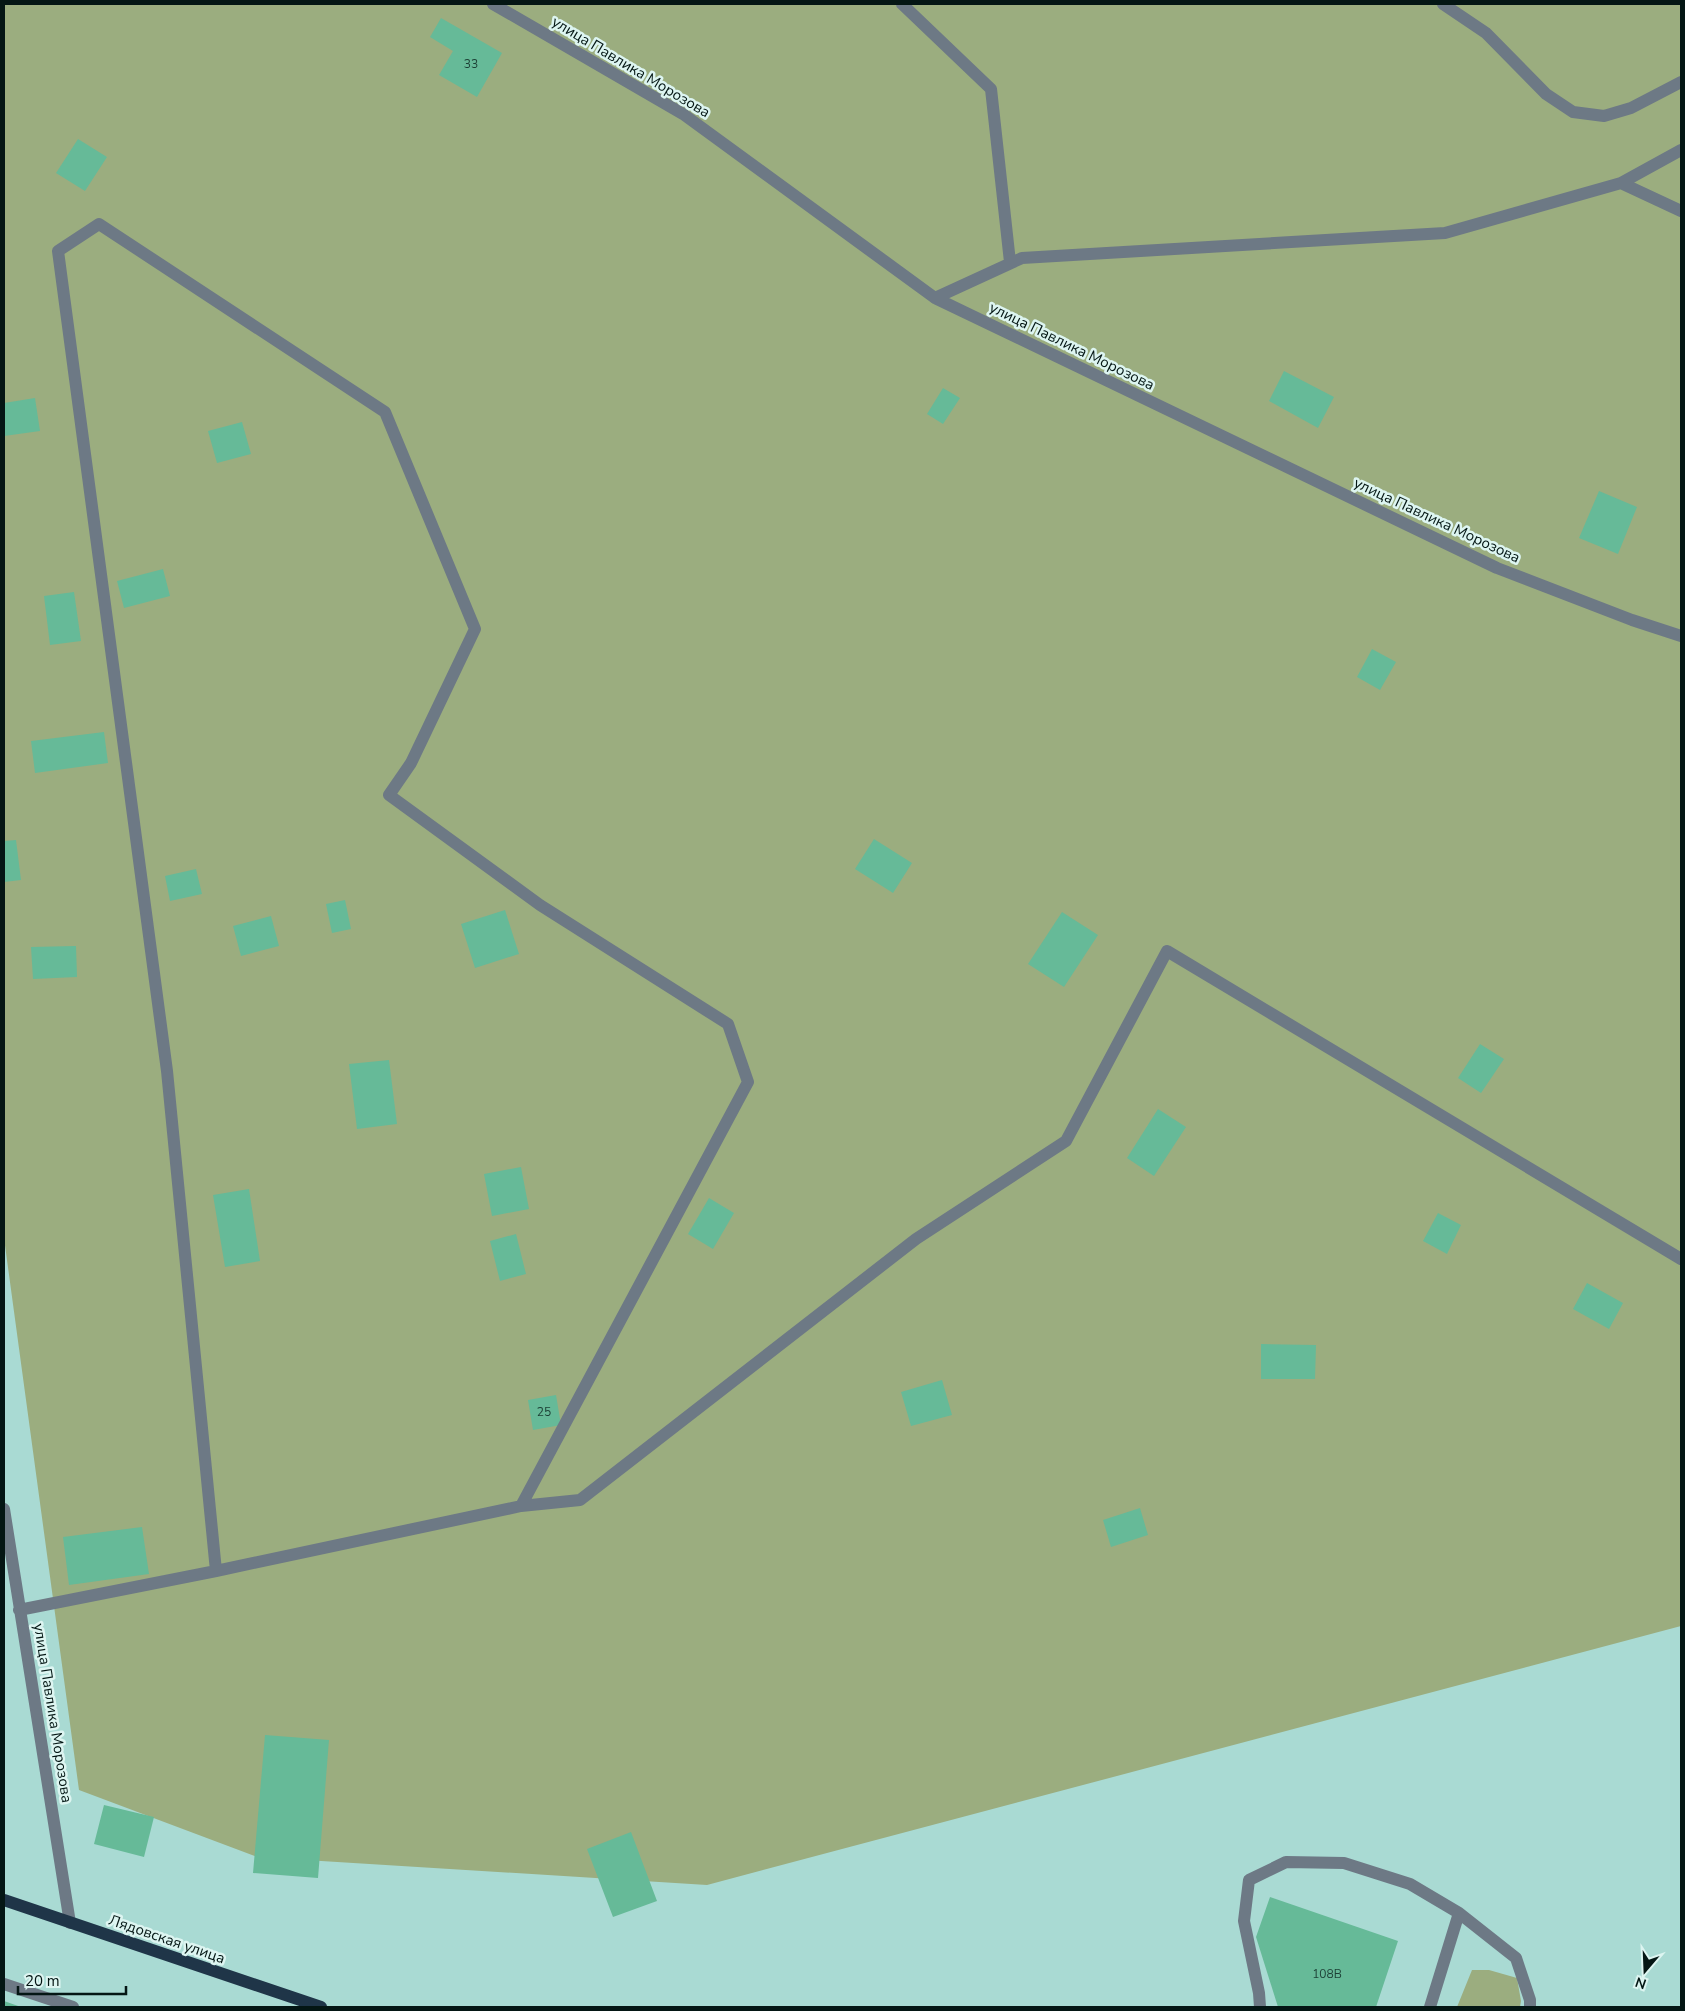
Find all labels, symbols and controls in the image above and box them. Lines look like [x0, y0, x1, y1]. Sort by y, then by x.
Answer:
street label: улица Павлика Морозова [548, 12, 714, 122]
house number: 33 [464, 56, 478, 72]
street label: улица Павлика Морозова [986, 297, 1158, 395]
street label: улица Павлика Морозова [1351, 473, 1523, 567]
house number: 25 [537, 1404, 551, 1420]
street label: улица Павлика Морозова [29, 1622, 77, 1804]
street label: Лядовская улица [106, 1910, 228, 1968]
north arrow [1620, 1946, 1670, 1996]
scale bar [18, 1964, 125, 1996]
house number: 108В [1312, 1966, 1342, 1982]
text: 20 m [25, 1971, 60, 1991]
text: N [1633, 1972, 1649, 1994]

